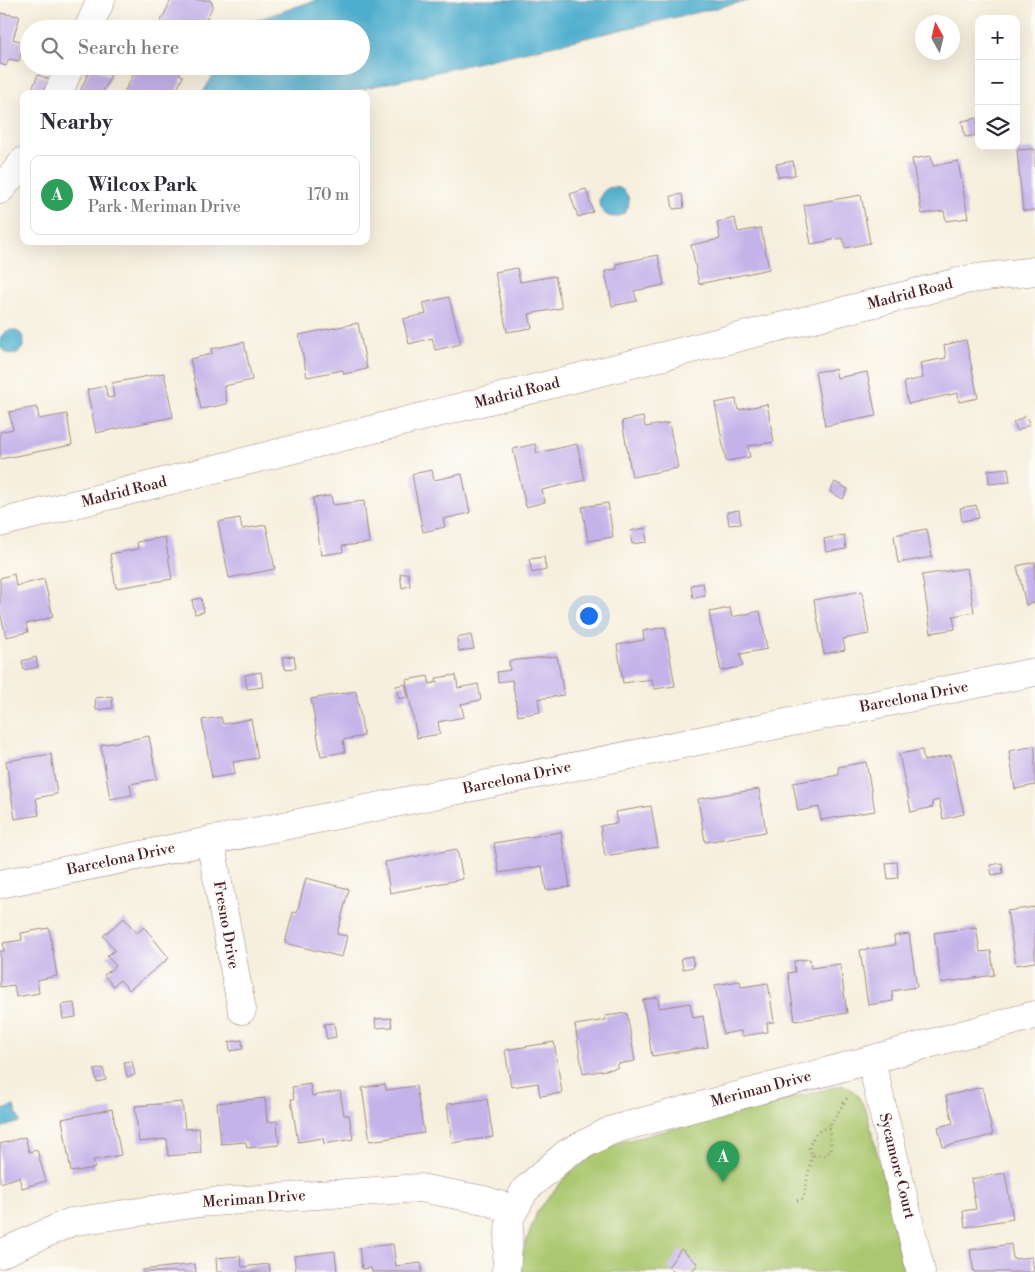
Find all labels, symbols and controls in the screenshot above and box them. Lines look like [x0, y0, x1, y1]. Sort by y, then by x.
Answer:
north arrow [915, 15, 960, 60]
map controls [975, 15, 1020, 150]
button: + [975, 15, 1020, 60]
search box [20, 20, 370, 75]
icon: search [38, 34, 66, 62]
text: Search here [78, 36, 179, 60]
button: − [975, 60, 1020, 105]
button: layers [975, 105, 1020, 150]
text: Nearby [40, 110, 113, 136]
text: Wilcox Park [88, 173, 197, 197]
text: A [51, 185, 63, 205]
text: 170 m [307, 185, 349, 205]
text: Park · Meriman Drive [88, 197, 241, 217]
street label: Madrid Road [865, 274, 955, 314]
street label: Madrid Road [472, 373, 562, 413]
street label: Madrid Road [79, 472, 169, 512]
your location [576, 603, 602, 629]
street label: Barcelona Drive [857, 677, 970, 717]
street label: Barcelona Drive [460, 757, 573, 799]
street label: Barcelona Drive [64, 838, 177, 880]
street label: Fresno Drive [209, 880, 243, 970]
street label: Meriman Drive [709, 1066, 813, 1112]
street label: Sycamore Court [875, 1111, 920, 1222]
pin: A [707, 1141, 739, 1182]
street label: Meriman Drive [202, 1186, 306, 1212]

